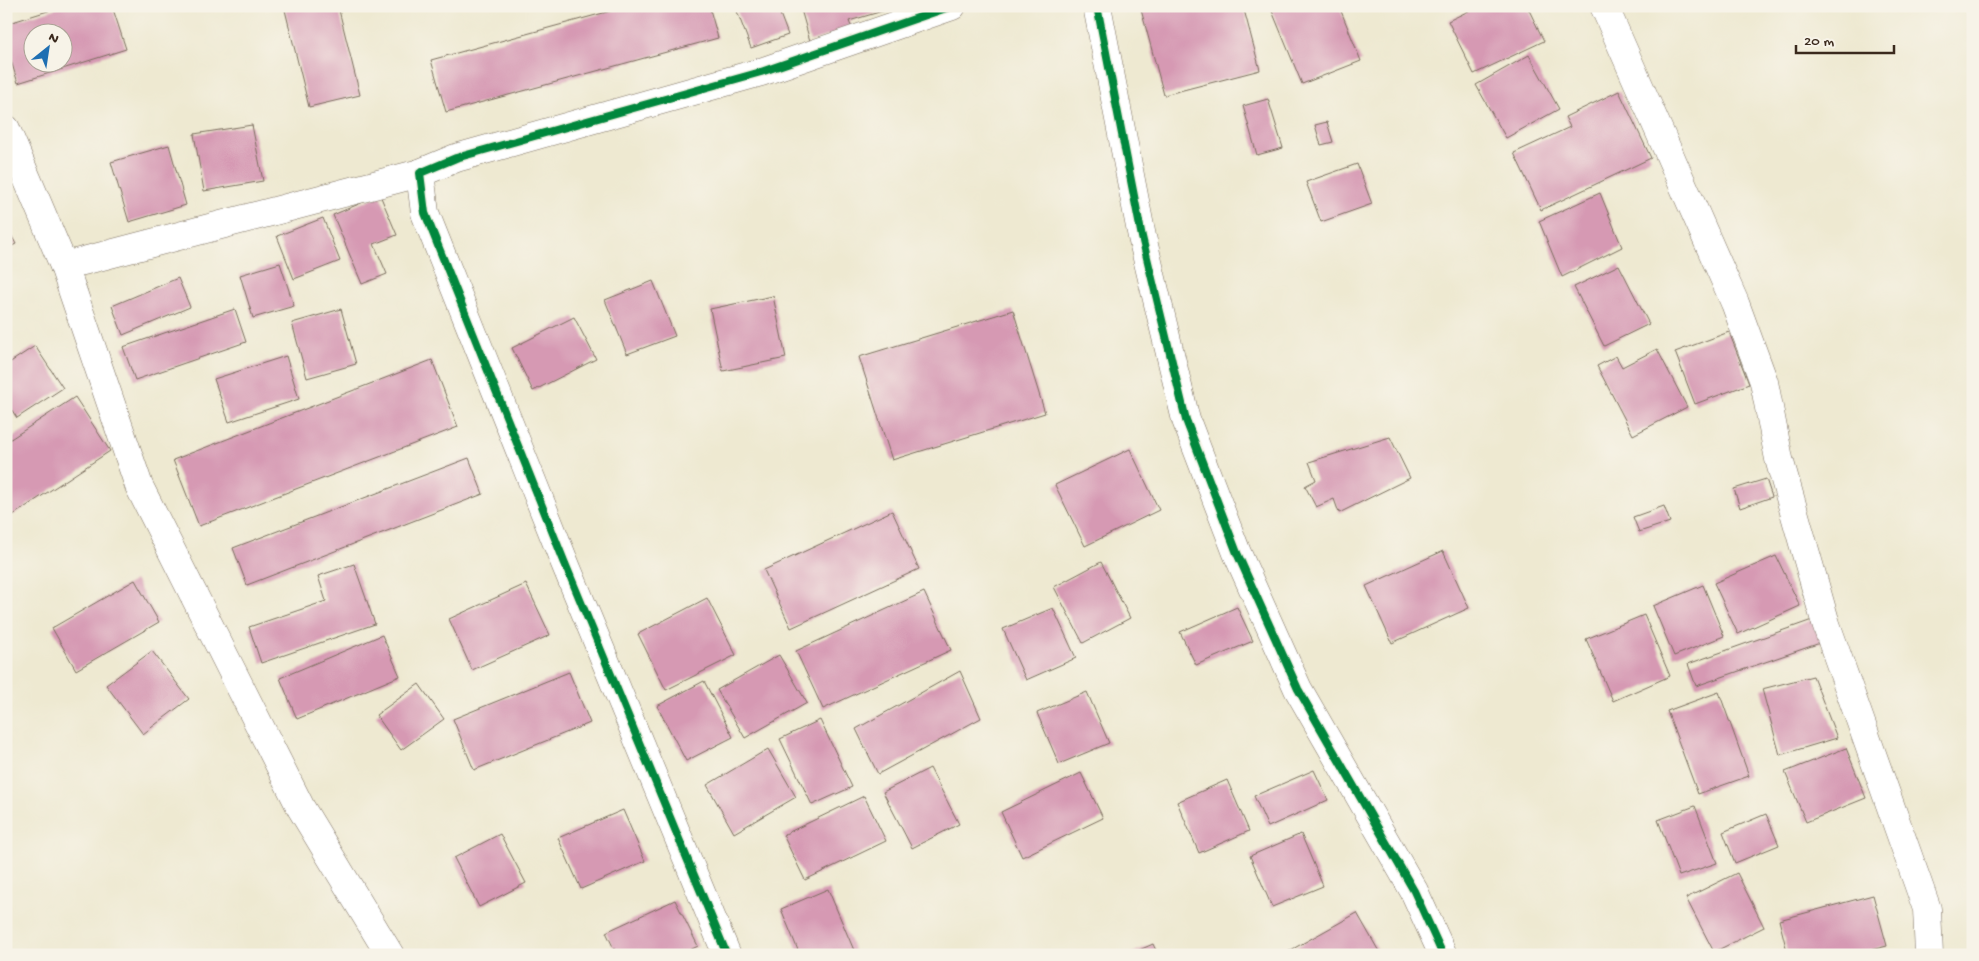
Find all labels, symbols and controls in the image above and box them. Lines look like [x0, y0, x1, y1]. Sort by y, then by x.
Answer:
north arrow [22, 22, 72, 72]
scale bar [1796, 22, 1894, 54]
text: N [45, 29, 61, 49]
text: 20 m [1804, 33, 1834, 51]

